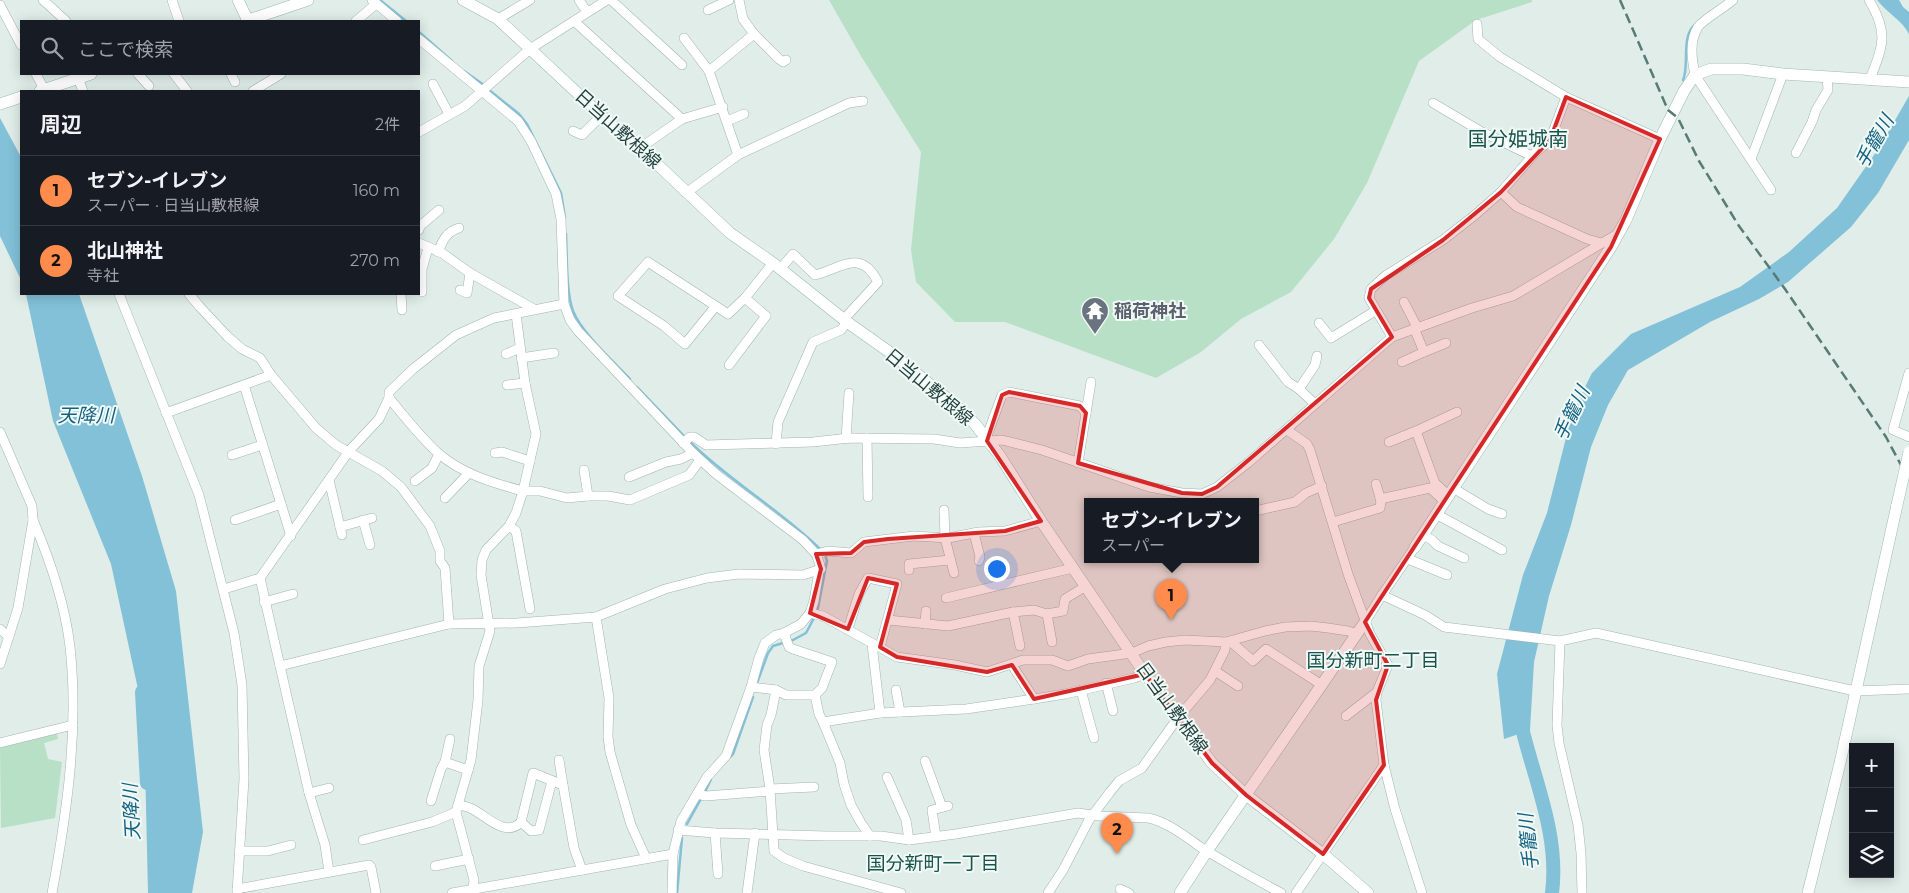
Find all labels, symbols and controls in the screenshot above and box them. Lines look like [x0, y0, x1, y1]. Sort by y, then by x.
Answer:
search box [20, 20, 420, 75]
icon: search [38, 34, 66, 62]
text: ここで検索 [78, 38, 173, 61]
street label: 日当山敷根線 [571, 85, 665, 173]
water label: 手籠川 [1850, 109, 1900, 172]
text: 周辺 [40, 112, 82, 137]
text: 2件 [375, 115, 400, 134]
district label: 国分姫城南 [1468, 127, 1568, 151]
text: セブン-イレブン [87, 169, 227, 192]
text: 1 [53, 181, 59, 200]
text: 160 m [353, 181, 400, 200]
text: スーパー · 日当山敷根線 [87, 196, 259, 215]
text: 北山神社 [87, 239, 163, 262]
text: 2 [51, 251, 61, 270]
text: 270 m [350, 251, 400, 270]
text: 寺社 [87, 266, 119, 285]
temple icon: 稲荷神社 [1080, 296, 1110, 335]
place label: 稲荷神社 [1114, 300, 1186, 322]
street label: 日当山敷根線 [881, 344, 977, 430]
water label: 手籠川 [1549, 381, 1595, 444]
water label: 天降川 [57, 404, 116, 427]
popup [1084, 498, 1259, 563]
text: セブン-イレブン [1101, 509, 1242, 532]
text: スーパー [1101, 536, 1165, 555]
your location [984, 556, 1010, 582]
pin: 1 [1155, 579, 1187, 620]
district label: 国分新町二丁目 [1306, 649, 1440, 672]
street label: 日当山敷根線 [1131, 658, 1213, 758]
map controls [1849, 743, 1894, 878]
button: + [1849, 743, 1894, 788]
water label: 天降川 [118, 781, 144, 841]
button: − [1849, 788, 1894, 833]
water label: 手籠川 [1514, 810, 1543, 872]
pin: 2 [1101, 813, 1133, 854]
button: layers [1849, 833, 1894, 878]
district label: 国分新町一丁目 [866, 852, 1000, 875]

